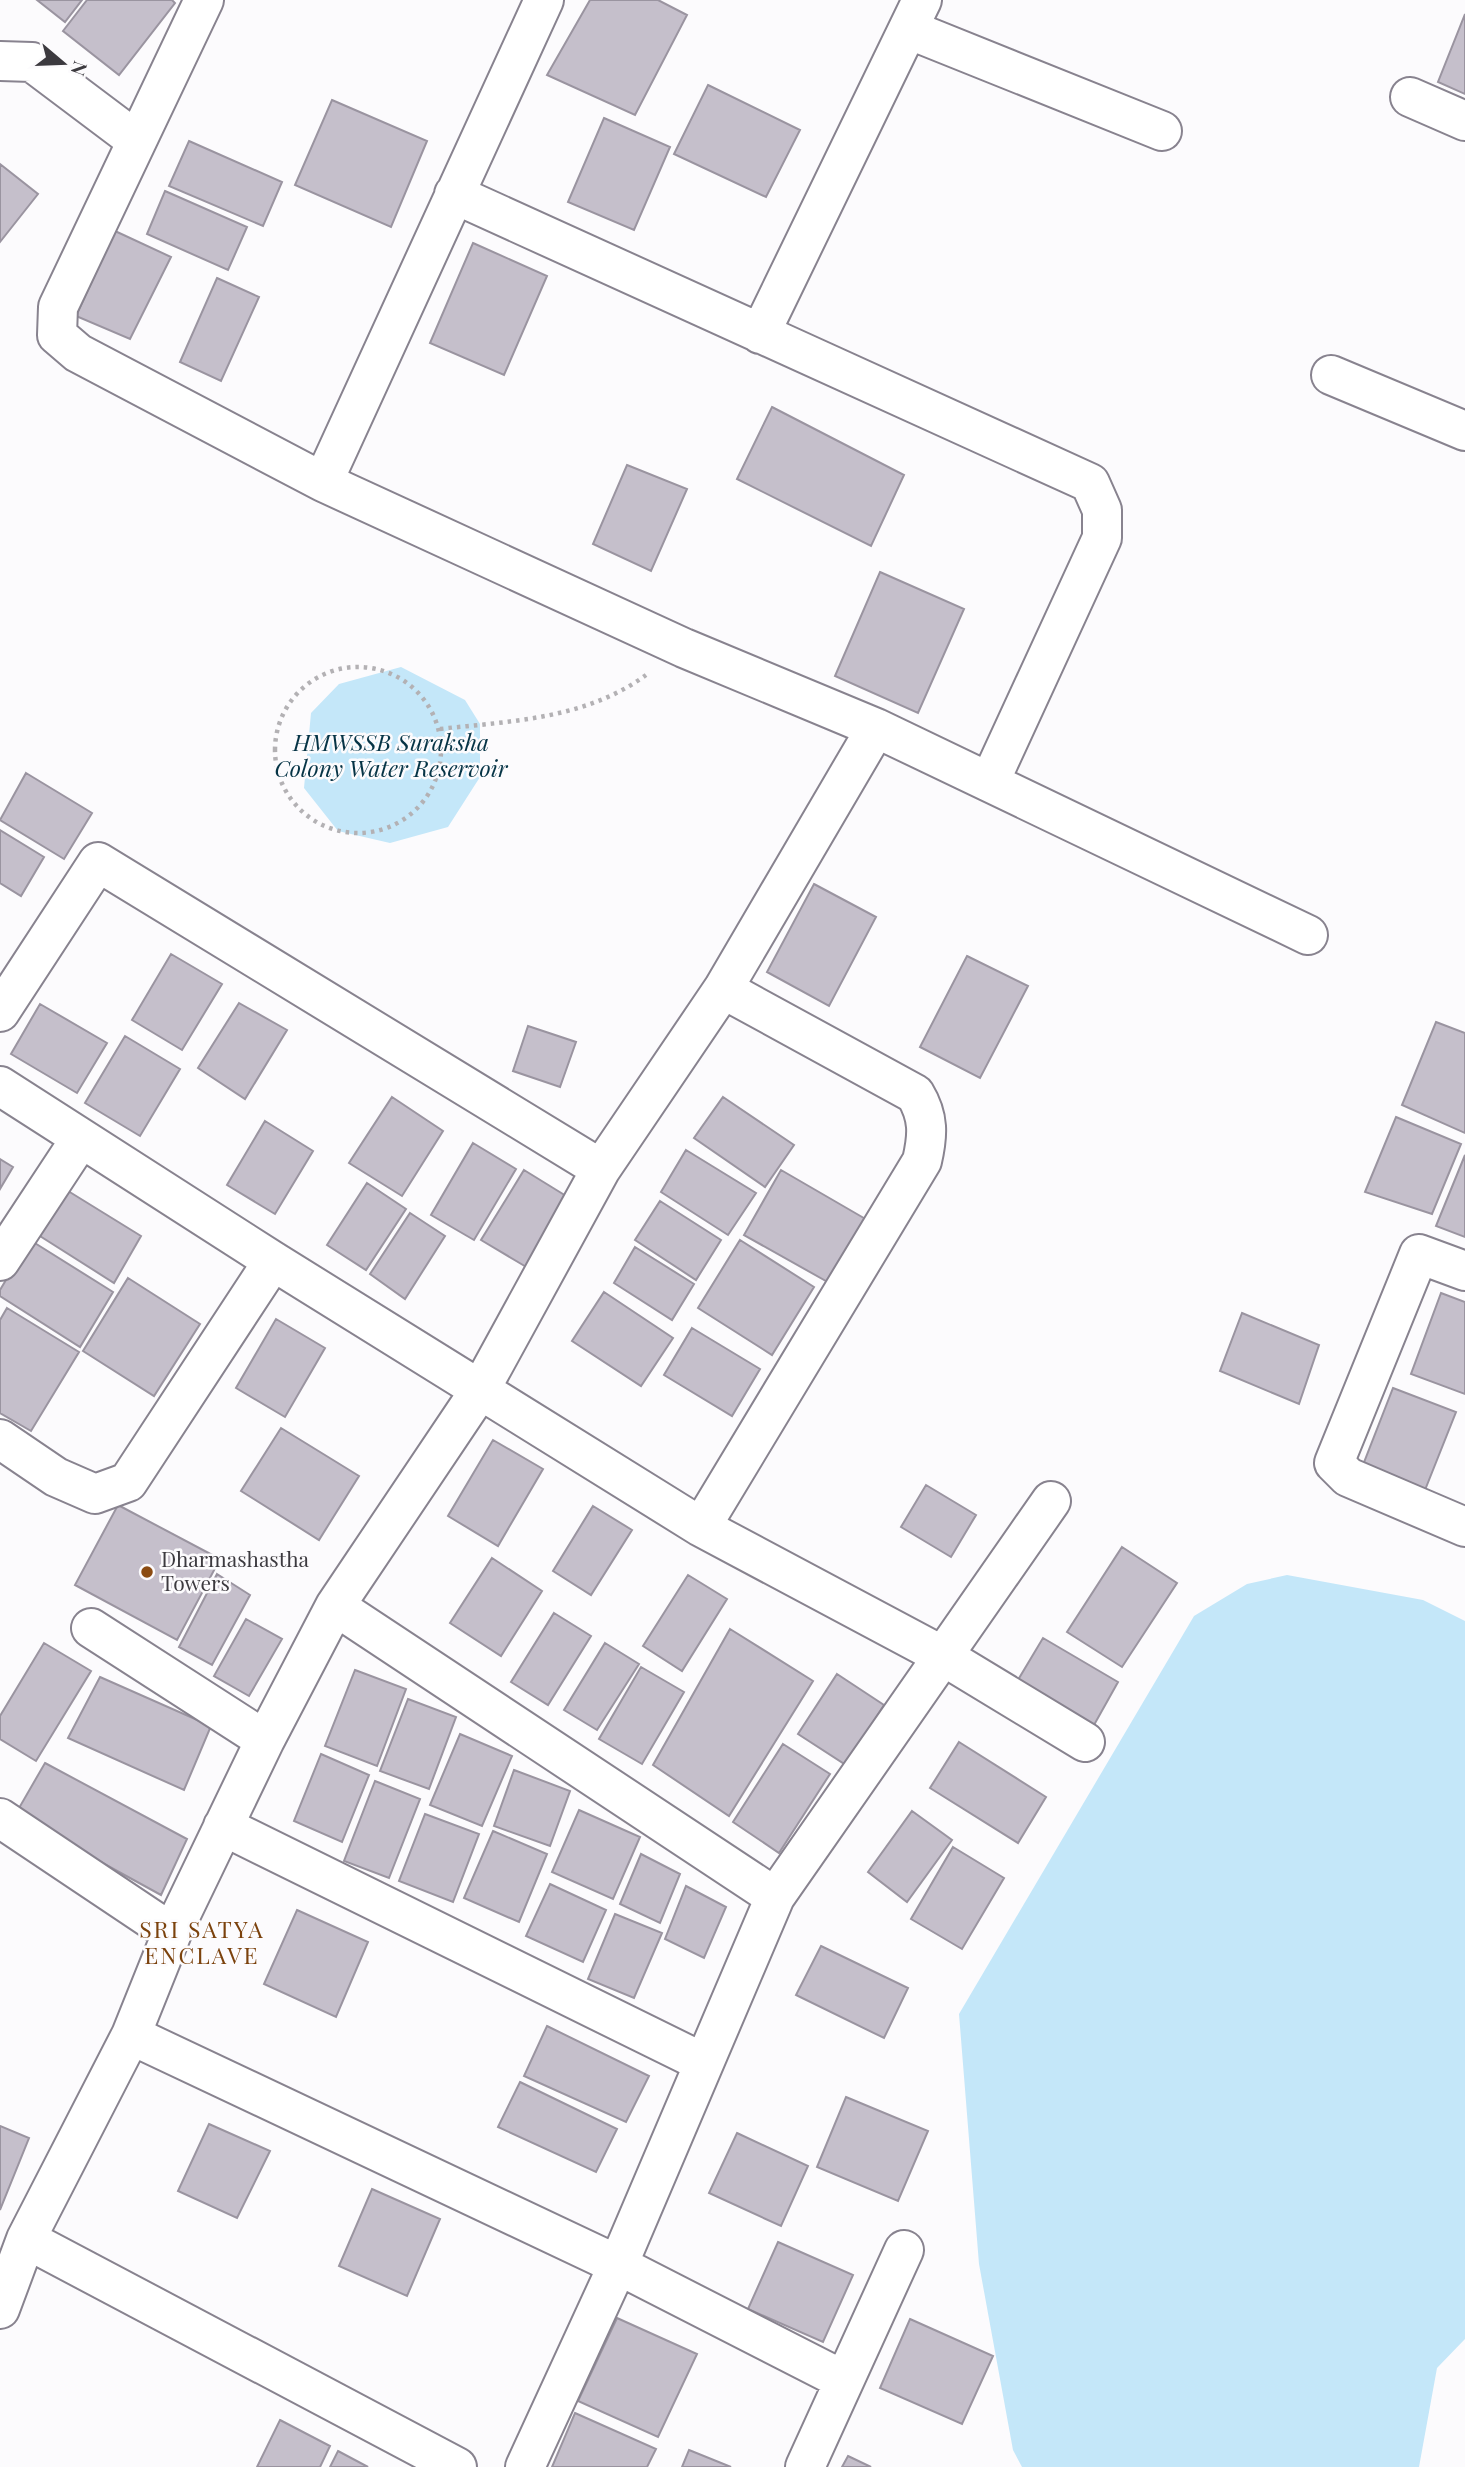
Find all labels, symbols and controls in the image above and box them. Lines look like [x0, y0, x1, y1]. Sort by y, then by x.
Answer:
north arrow [28, 28, 98, 98]
text: N [65, 58, 95, 80]
water label: HMWSSB Suraksha Colony Water Reservoir [274, 726, 509, 783]
place label: Dharmashastha Towers [161, 1544, 310, 1596]
marker: Dharmashastha Towers [139, 1564, 155, 1580]
district label: SRI SATYA ENCLAVE [139, 1913, 265, 1970]

